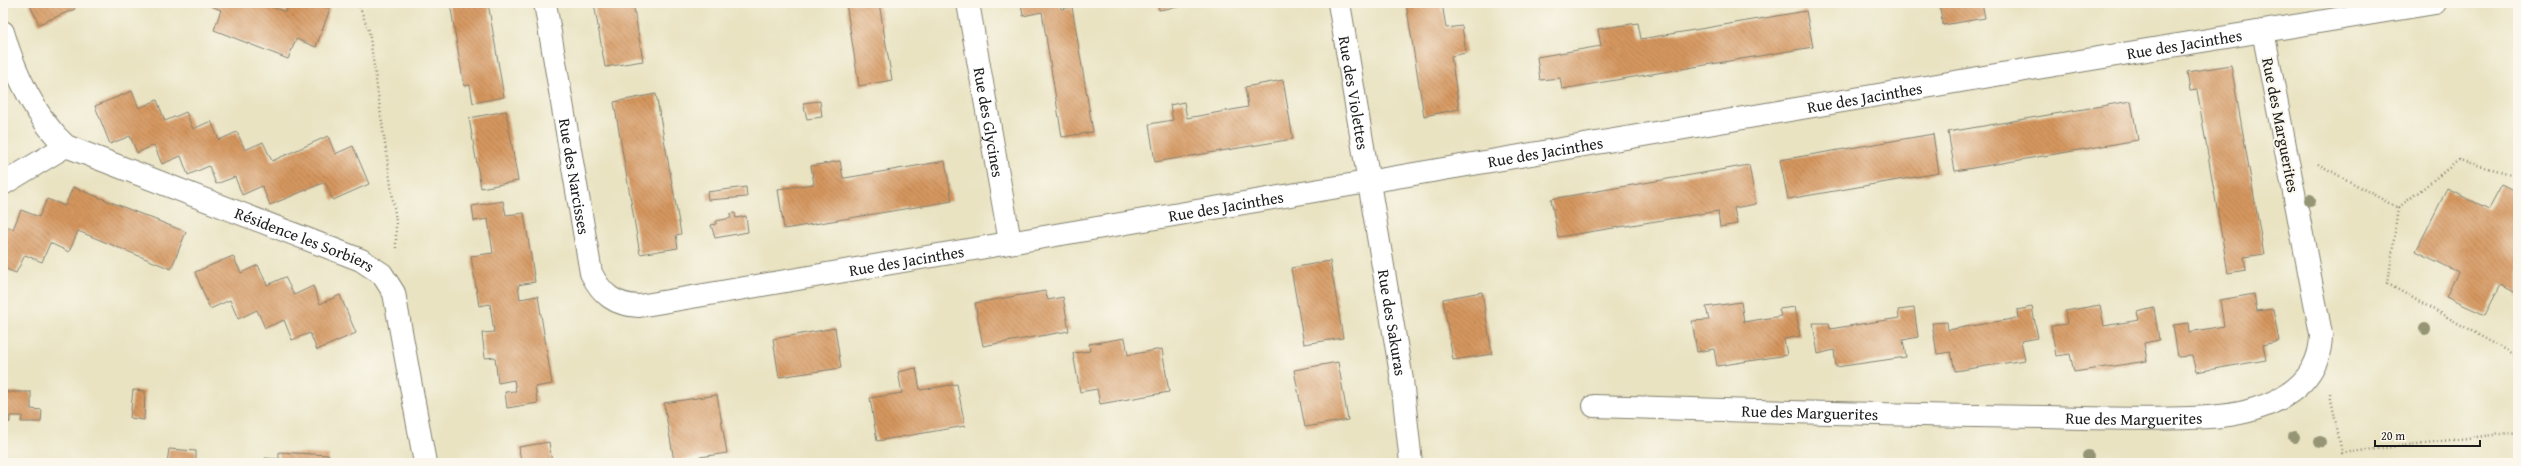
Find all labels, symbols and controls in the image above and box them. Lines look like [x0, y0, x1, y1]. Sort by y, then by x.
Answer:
street label: Rue des Jacinthes [2125, 23, 2244, 65]
street label: Rue des Violettes [1333, 34, 1375, 152]
street label: Rue des Marguerites [2256, 56, 2306, 194]
street label: Rue des Glycines [967, 65, 1010, 179]
street label: Rue des Jacinthes [1805, 76, 1924, 119]
street label: Rue des Narcisses [553, 117, 596, 236]
street label: Rue des Jacinthes [1486, 130, 1605, 173]
street label: Rue des Jacinthes [1166, 184, 1285, 228]
street label: Résidence les Sorbiers [231, 200, 380, 278]
street label: Rue des Jacinthes [847, 239, 966, 282]
street label: Rue des Sakuras [1372, 268, 1413, 378]
street label: Rue des Marguerites [1741, 399, 1879, 426]
street label: Rue des Marguerites [2065, 405, 2203, 431]
scale bar [2375, 422, 2480, 448]
text: 20 m [2381, 427, 2405, 444]

